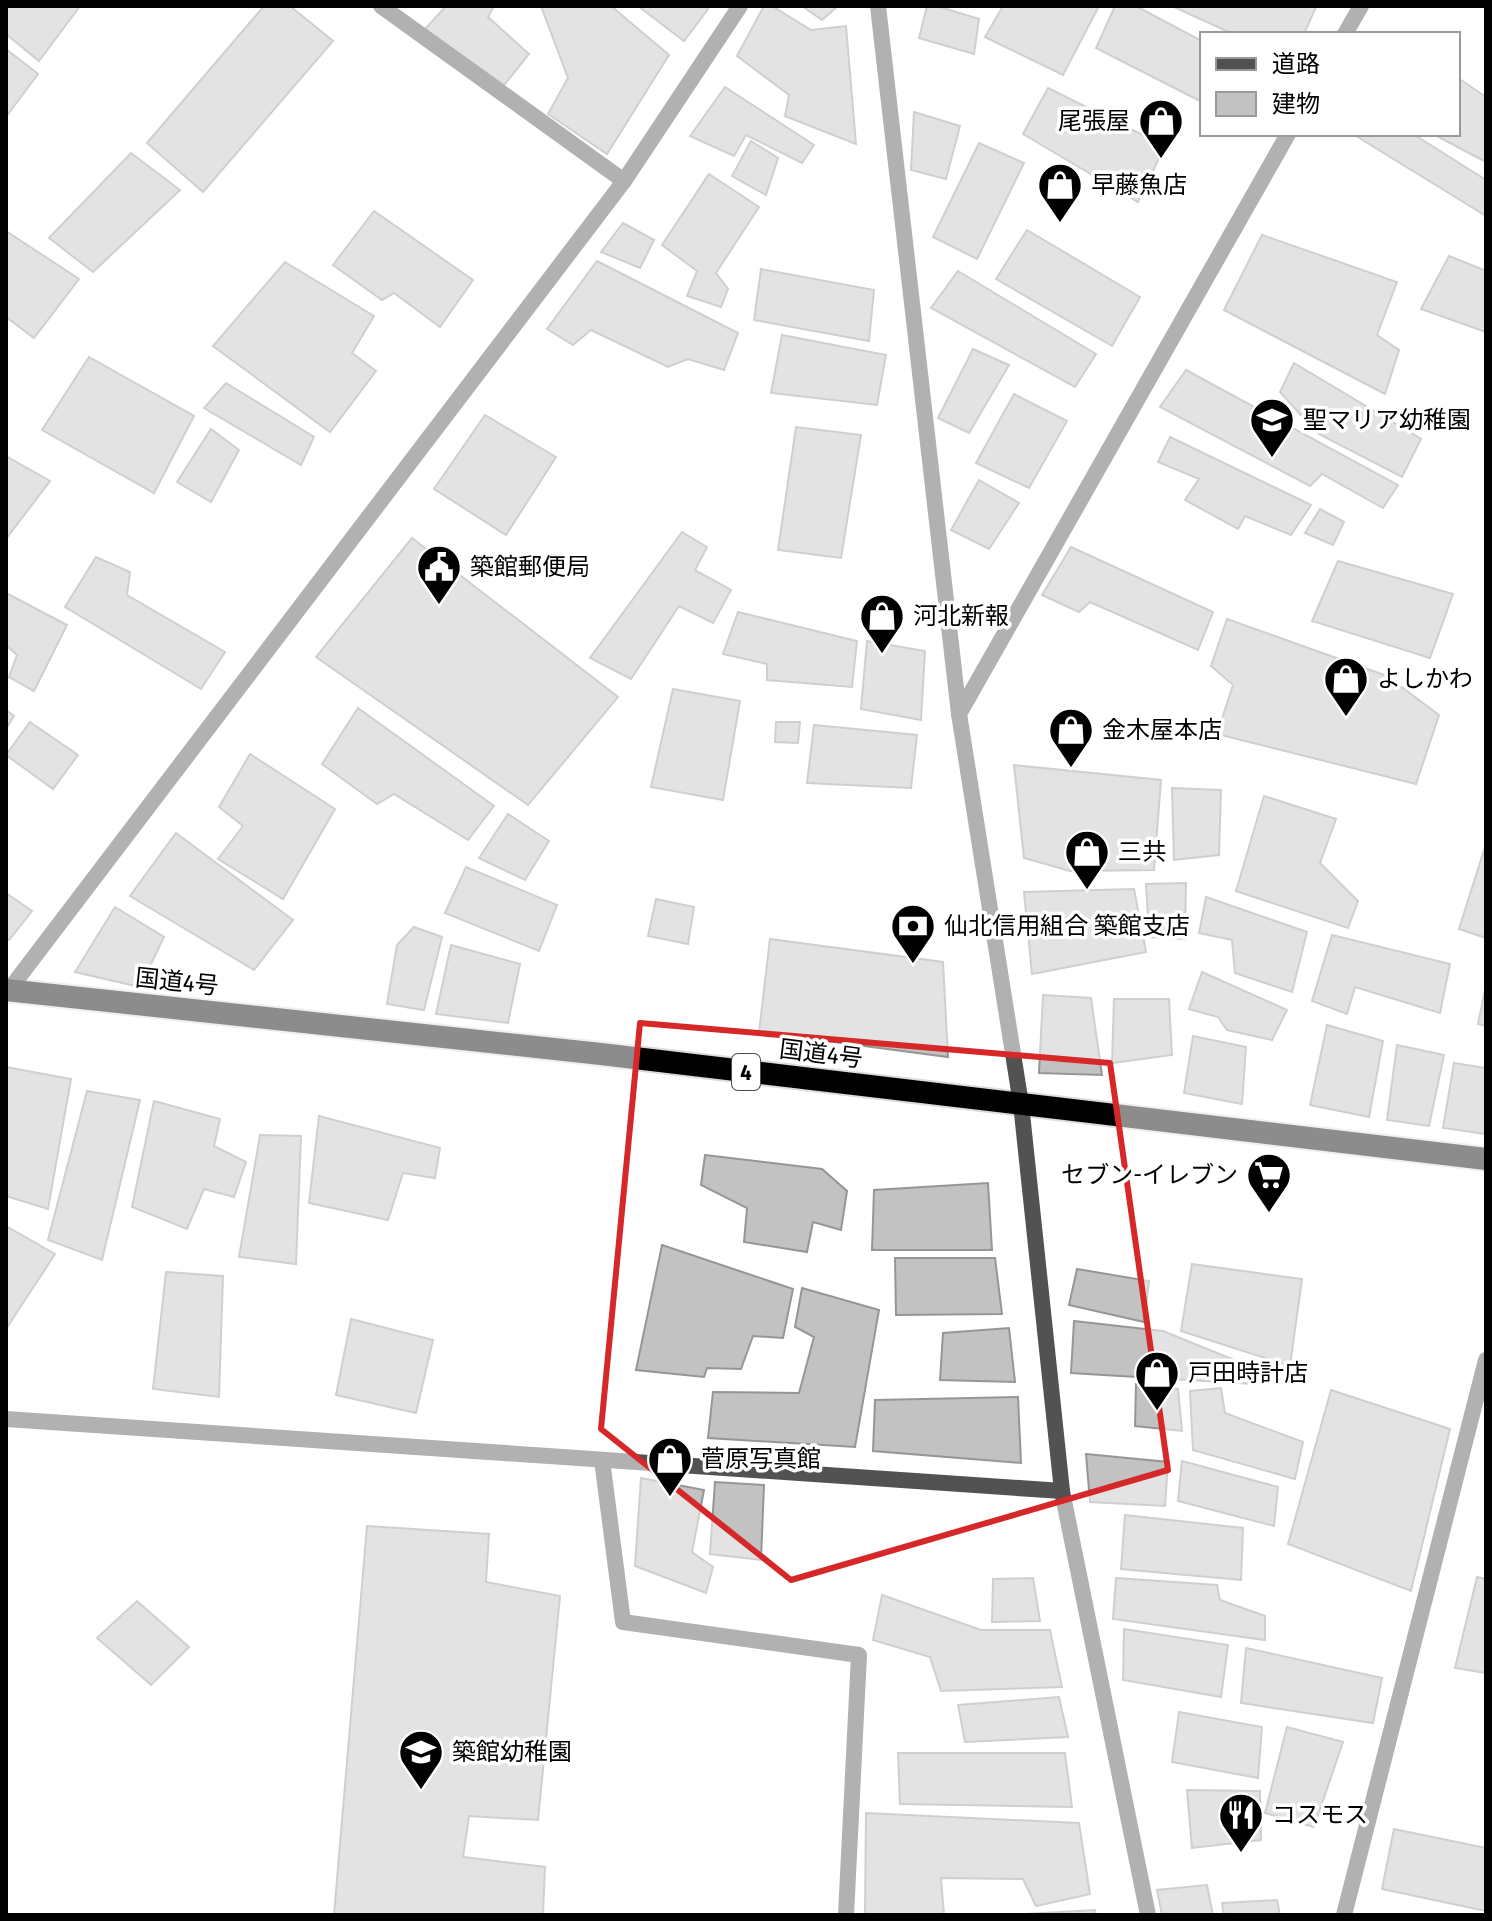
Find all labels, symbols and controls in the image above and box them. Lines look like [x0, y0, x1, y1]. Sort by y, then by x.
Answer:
legend [1200, 32, 1460, 136]
text: 道路 [1272, 50, 1320, 78]
text: 建物 [1272, 90, 1320, 118]
shop icon: 尾張屋 [1137, 97, 1185, 160]
place label: 尾張屋 [1058, 107, 1130, 135]
shop icon: 早藤魚店 [1036, 161, 1084, 224]
place label: 早藤魚店 [1091, 171, 1187, 199]
school or university icon: 聖マリア幼稚園 [1248, 396, 1296, 459]
place label: 聖マリア幼稚園 [1303, 406, 1471, 434]
public building icon: 築館郵便局 [415, 543, 463, 606]
place label: 築館郵便局 [470, 553, 590, 581]
shop icon: 河北新報 [858, 592, 906, 655]
place label: 河北新報 [913, 602, 1009, 630]
shop icon: よしかわ [1322, 655, 1370, 718]
place label: よしかわ [1377, 665, 1473, 693]
shop icon: 金木屋本店 [1047, 706, 1095, 769]
place label: 金木屋本店 [1102, 716, 1222, 744]
shop icon: 三共 [1063, 828, 1111, 891]
place label: 三共 [1118, 838, 1166, 866]
bank icon: 仙北信用組合 築館支店 [889, 902, 937, 965]
place label: 仙北信用組合 築館支店 [944, 912, 1190, 940]
street label: 国道4号 [134, 964, 220, 1000]
street label: 国道4号 [778, 1035, 864, 1073]
road number: 4 [732, 1054, 760, 1090]
supermarket icon: セブン-イレブン [1245, 1151, 1293, 1214]
place label: セブン-イレブン [1061, 1161, 1238, 1189]
shop icon: 戸田時計店 [1133, 1349, 1181, 1412]
place label: 戸田時計店 [1188, 1359, 1308, 1387]
shop icon: 菅原写真館 [646, 1435, 694, 1498]
place label: 菅原写真館 [701, 1445, 821, 1473]
school or university icon: 築館幼稚園 [397, 1728, 445, 1791]
place label: 築館幼稚園 [452, 1738, 572, 1766]
restaurant icon: コスモス [1217, 1791, 1265, 1854]
place label: コスモス [1272, 1801, 1368, 1829]

